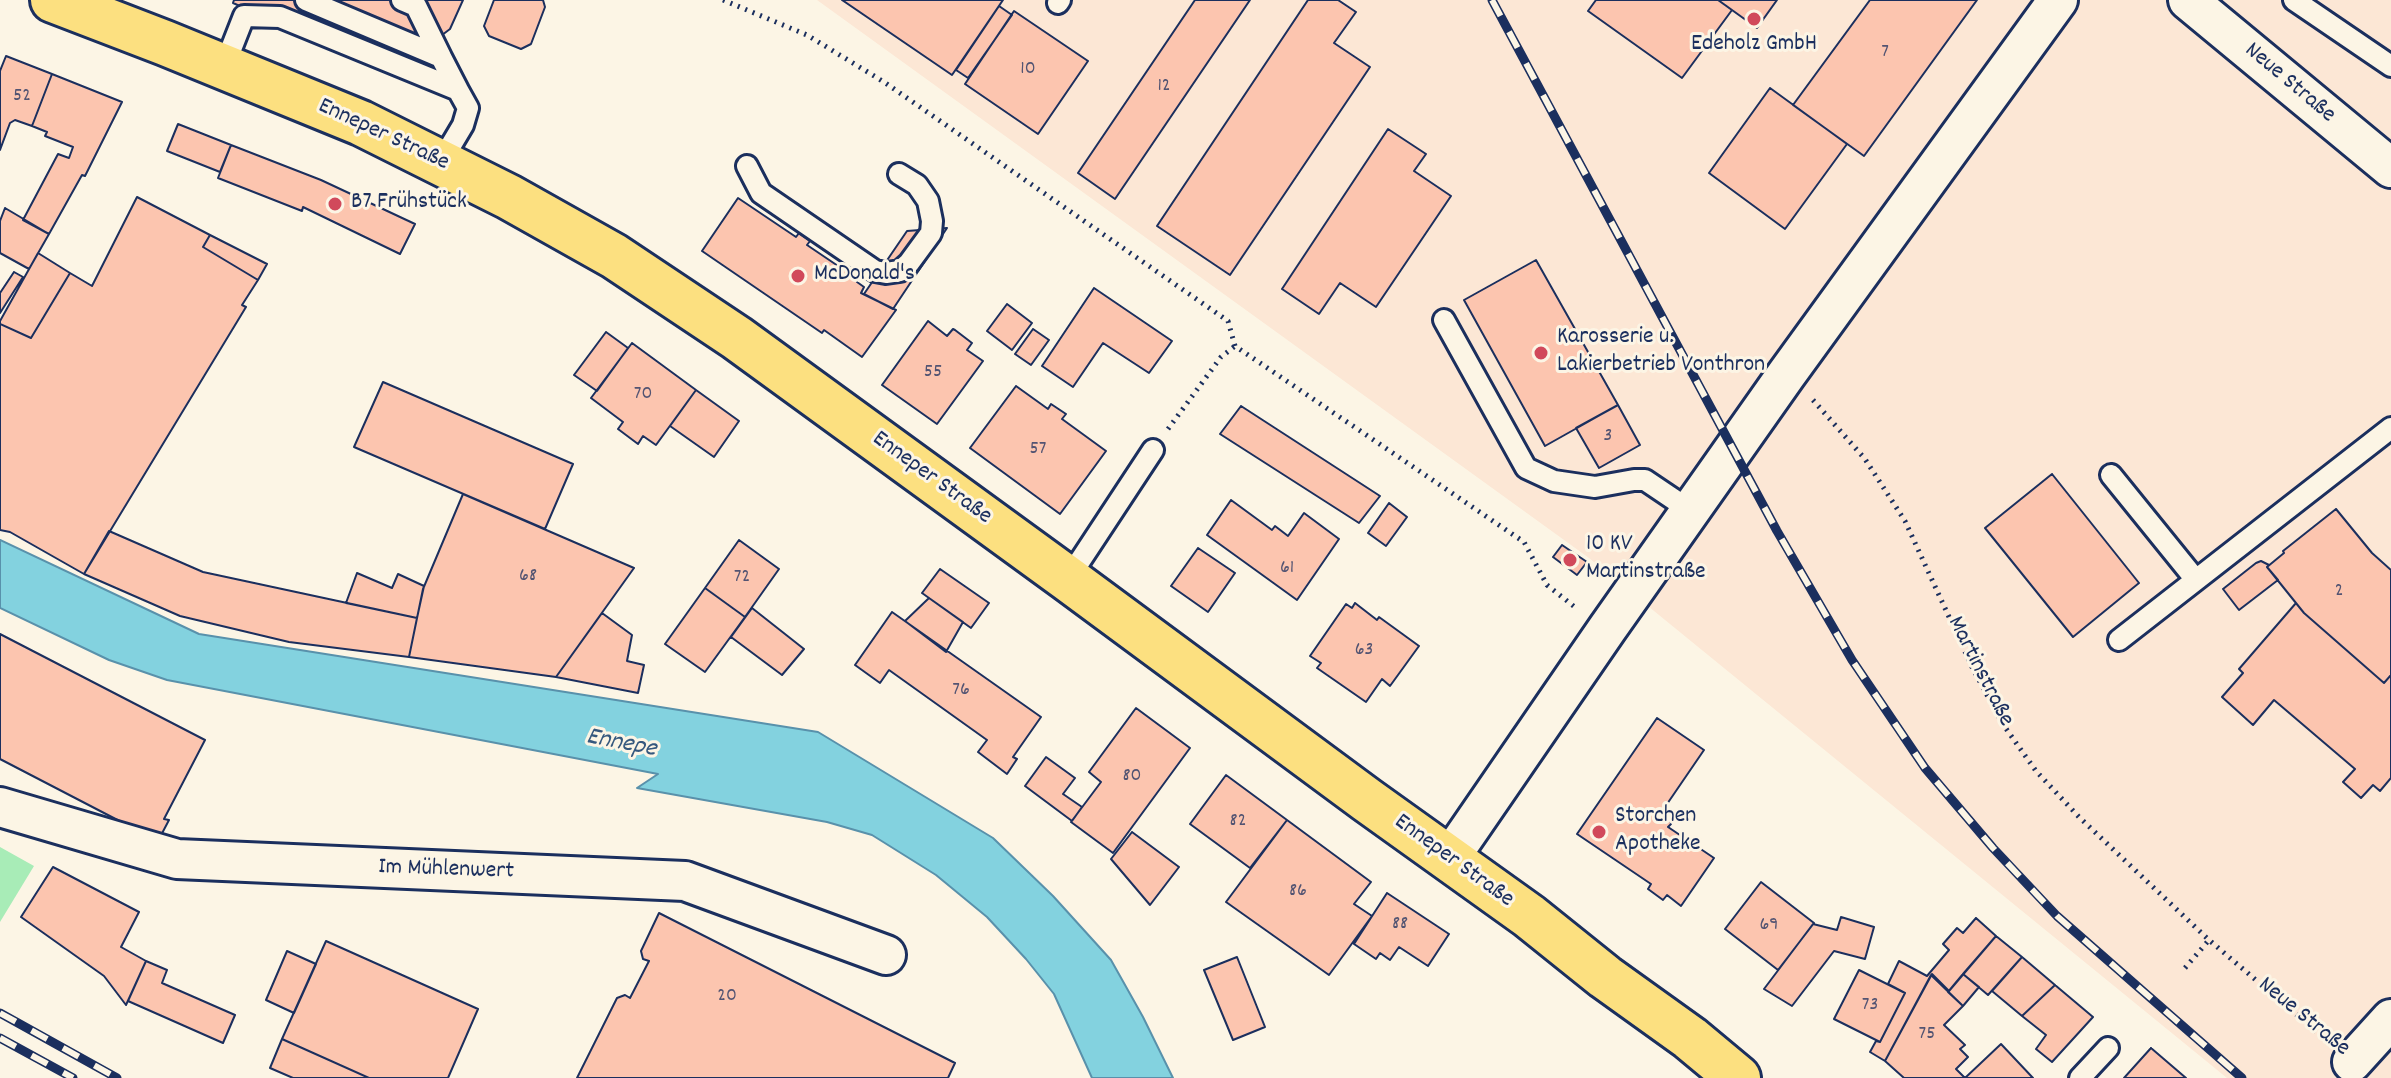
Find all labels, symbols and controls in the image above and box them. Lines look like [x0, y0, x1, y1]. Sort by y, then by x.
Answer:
marker: Edeholz GmbH [1745, 10, 1763, 28]
place label: Edeholz GmbH [1691, 32, 1817, 60]
street label: Neue Straße [2237, 37, 2341, 131]
house number: 7 [1881, 41, 1889, 65]
house number: 10 [1020, 58, 1036, 82]
house number: 12 [1157, 75, 1171, 99]
house number: 52 [13, 85, 31, 109]
street label: Enneper Straße [313, 93, 453, 179]
place label: B7 Frühstück [351, 190, 467, 218]
marker: B7 Frühstück [326, 195, 344, 213]
place label: McDonald's [814, 262, 915, 290]
marker: McDonald's [789, 267, 807, 285]
place label: Karosserie u. Lakierbetrieb Vonthron [1557, 325, 1765, 381]
marker: Karosserie u. Lakierbetrieb Vonthron [1532, 344, 1550, 362]
house number: 55 [924, 361, 942, 385]
house number: 70 [634, 383, 652, 407]
house number: 3 [1604, 425, 1612, 449]
street label: Enneper Straße [865, 426, 997, 532]
house number: 57 [1030, 438, 1046, 462]
place label: 10 KV Martinstraße [1586, 532, 1706, 588]
marker: 10 KV Martinstraße [1561, 551, 1579, 569]
house number: 61 [1280, 557, 1294, 581]
house number: 68 [519, 565, 537, 589]
house number: 72 [734, 566, 750, 590]
house number: 2 [2335, 580, 2343, 604]
street label: Martinstraße [1939, 612, 2019, 732]
house number: 63 [1355, 639, 1373, 663]
house number: 76 [952, 679, 970, 703]
water label: Ennepe [583, 723, 659, 767]
house number: 80 [1123, 765, 1141, 789]
place label: Storchen Apotheke [1615, 804, 1701, 860]
street label: Enneper Straße [1387, 809, 1519, 915]
house number: 82 [1230, 810, 1246, 834]
marker: Storchen Apotheke [1590, 823, 1608, 841]
street label: Im Mühlenwert [378, 854, 514, 888]
house number: 86 [1289, 880, 1307, 904]
house number: 88 [1392, 913, 1408, 937]
house number: 69 [1760, 914, 1778, 938]
street label: Neue Straße [2251, 972, 2355, 1064]
house number: 20 [717, 985, 737, 1009]
house number: 73 [1862, 994, 1878, 1018]
house number: 75 [1919, 1023, 1935, 1047]

